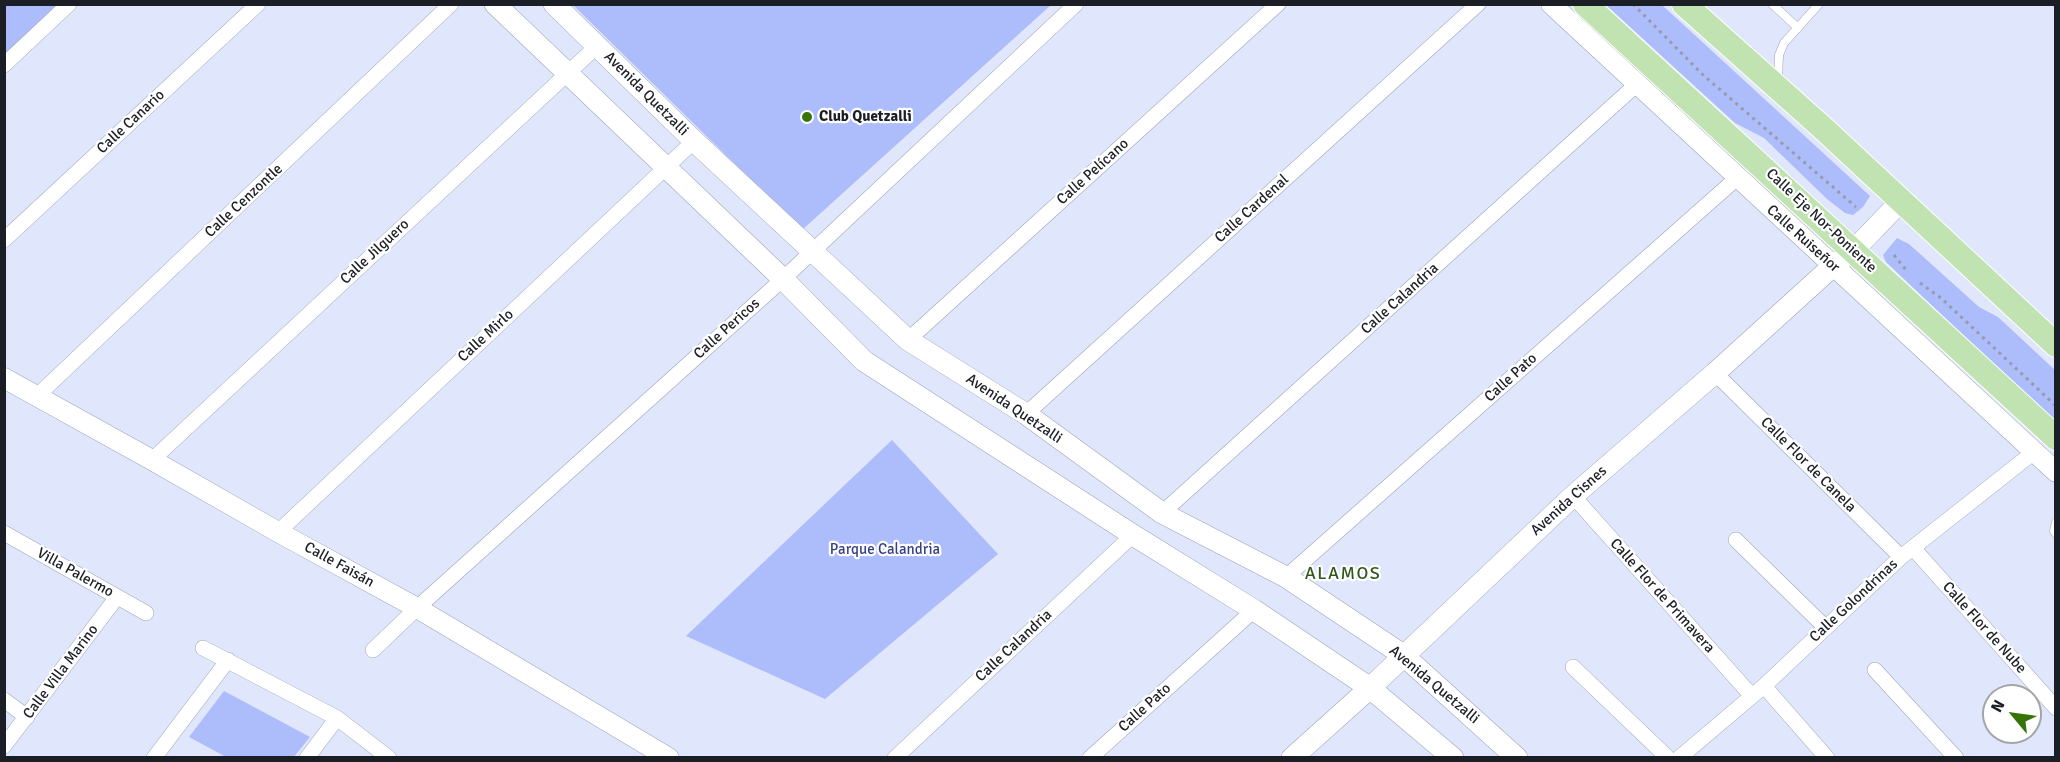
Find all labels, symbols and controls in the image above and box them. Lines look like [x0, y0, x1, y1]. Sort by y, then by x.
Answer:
street label: Avenida Quetzalli [600, 48, 692, 140]
street label: Calle Canario [93, 86, 169, 158]
place label: Club Quetzalli [819, 108, 912, 126]
marker: Club Quetzalli [800, 110, 814, 124]
street label: Calle Pelícano [1053, 135, 1133, 209]
street label: Calle Cenzontle [201, 160, 287, 242]
street label: Calle Eje Nor-Poniente [1762, 165, 1880, 277]
street label: Calle Cardenal [1211, 171, 1293, 247]
street label: Calle Ruiseñor [1763, 201, 1843, 277]
street label: Calle Jilguero [337, 216, 413, 288]
street label: Calle Calandria [1358, 260, 1442, 338]
street label: Calle Pericos [690, 295, 764, 363]
street label: Calle Mirlo [454, 306, 518, 366]
street label: Calle Pato [1481, 350, 1541, 406]
street label: Avenida Quetzalli [963, 370, 1065, 448]
street label: Calle Flor de Canela [1757, 414, 1859, 516]
street label: Avenida Cisnes [1527, 462, 1611, 540]
street label: Calle Flor de Primavera [1606, 535, 1718, 657]
street label: Calle Faisán [301, 538, 377, 592]
park label: Parque Calandria [830, 541, 940, 559]
street label: Villa Palermo [33, 545, 117, 601]
street label: Calle Golondrinas [1806, 556, 1902, 646]
district label: ALAMOS [1305, 563, 1381, 585]
street label: Calle Flor de Nube [1938, 578, 2030, 678]
street label: Calle Calandria [972, 606, 1056, 686]
street label: Calle Villa Marino [20, 621, 102, 723]
street label: Avenida Quetzalli [1385, 642, 1483, 728]
street label: Calle Pato [1115, 680, 1175, 736]
north arrow [1982, 684, 2042, 744]
text: N [1987, 697, 2009, 716]

